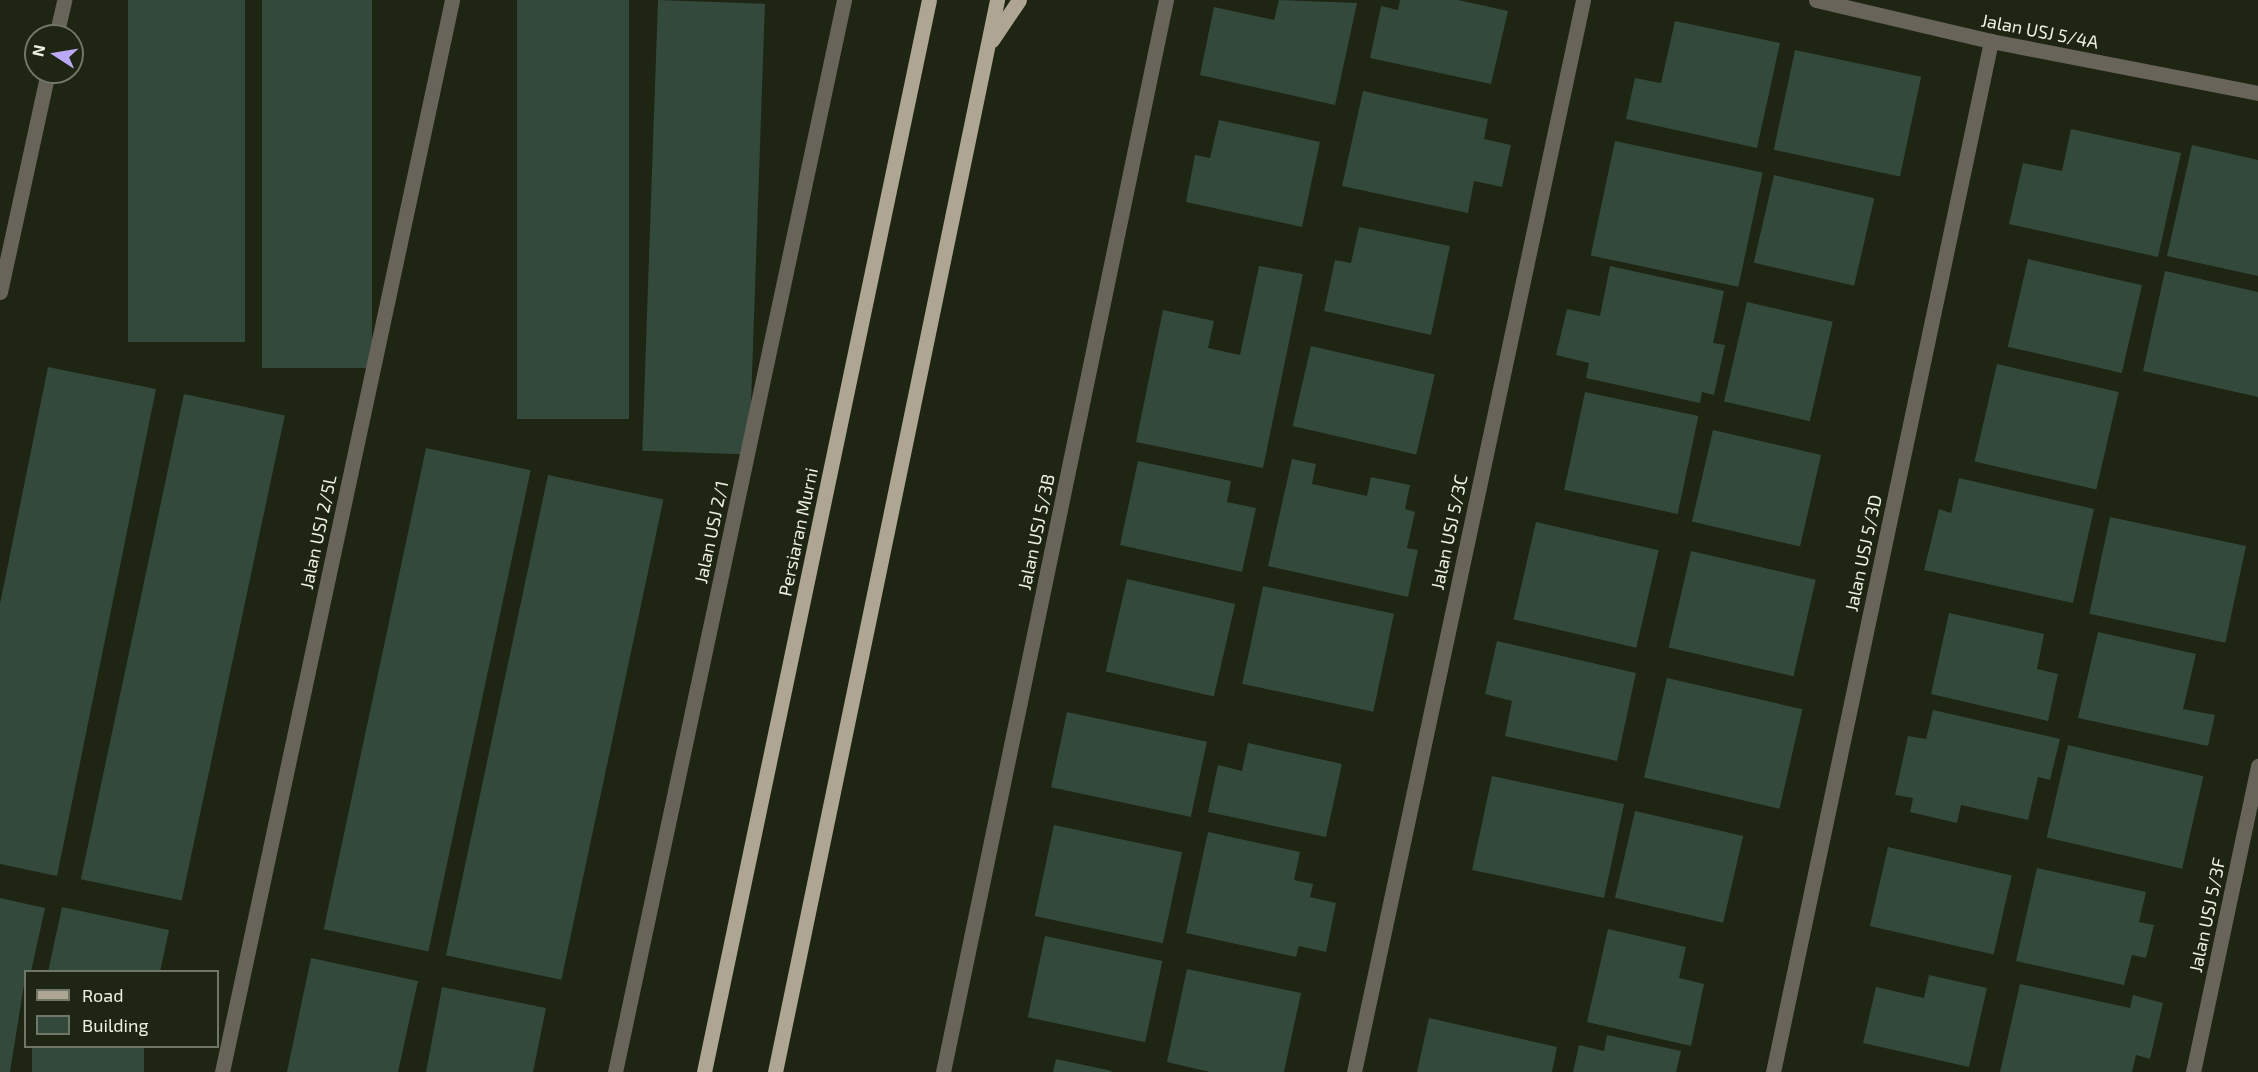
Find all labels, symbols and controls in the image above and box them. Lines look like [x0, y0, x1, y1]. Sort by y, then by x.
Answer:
street label: Jalan USJ 5/4A [1979, 9, 2101, 53]
north arrow [24, 24, 84, 84]
text: N [27, 43, 48, 58]
street label: Persiaran Murni [774, 466, 822, 598]
street label: Jalan USJ 5/3B [1013, 472, 1059, 592]
street label: Jalan USJ 5/3C [1426, 472, 1472, 592]
street label: Jalan USJ 2/5L [295, 473, 341, 591]
street label: Jalan USJ 2/1 [690, 479, 732, 585]
street label: Jalan USJ 5/3D [1840, 493, 1886, 613]
street label: Jalan USJ 5/3F [2184, 856, 2230, 974]
legend [24, 970, 219, 1048]
text: Road [82, 984, 123, 1006]
text: Building [82, 1014, 149, 1036]

